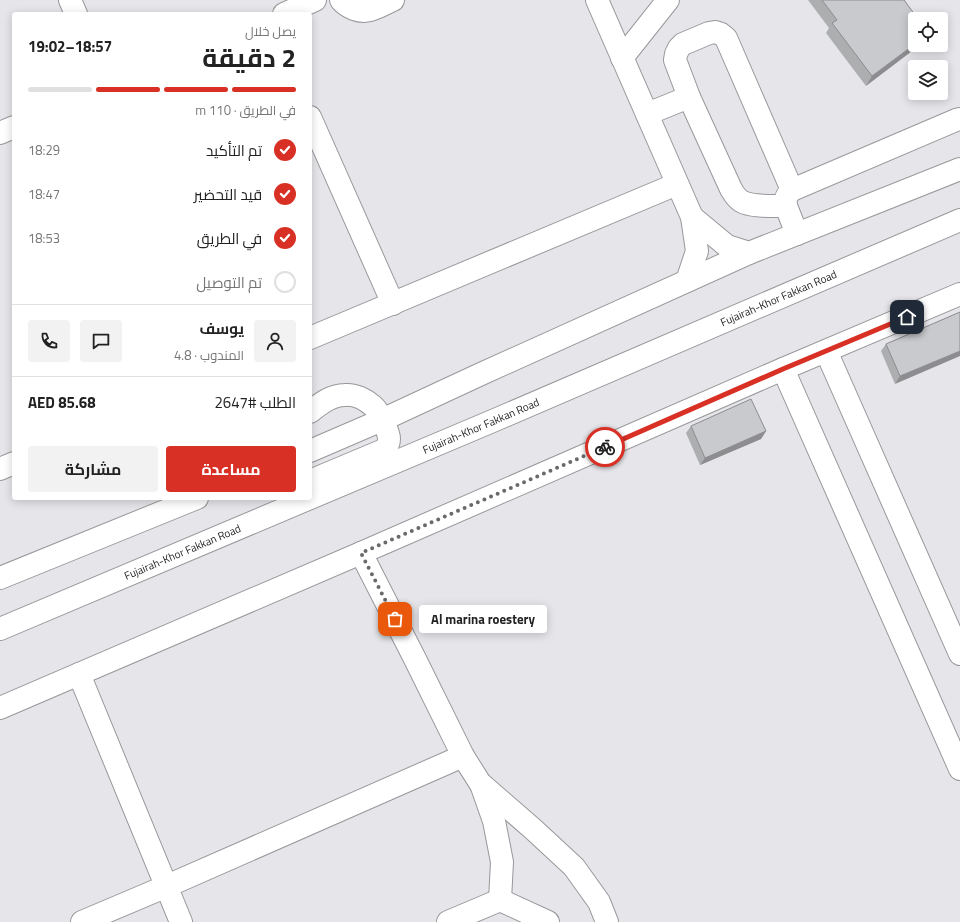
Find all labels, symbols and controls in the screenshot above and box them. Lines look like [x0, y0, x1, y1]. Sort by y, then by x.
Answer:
map controls [908, 12, 948, 100]
button: locate [908, 12, 948, 52]
text: يصل خلال [245, 21, 296, 41]
text: 18:57–19:02 [28, 35, 112, 58]
text: 2 دقيقة [202, 38, 296, 77]
button: layers [908, 60, 948, 100]
text: في الطريق · 110 m [195, 100, 296, 120]
text: تم التأكيد [206, 139, 262, 162]
icon: check [274, 139, 296, 161]
text: 18:29 [28, 140, 60, 160]
text: قيد التحضير [194, 183, 262, 206]
icon: check [274, 183, 296, 205]
text: 18:47 [28, 184, 60, 204]
text: في الطريق [197, 227, 262, 250]
icon: check [274, 227, 296, 249]
text: 18:53 [28, 228, 60, 248]
street label: Fujairah-Khor Fakkan Road [718, 266, 839, 330]
text: تم التوصيل [196, 271, 262, 294]
pin [890, 300, 924, 334]
icon: home [896, 306, 918, 328]
text: يوسف [199, 317, 244, 340]
button: phone [28, 320, 70, 362]
button: chat [80, 320, 122, 362]
button: person [254, 320, 296, 362]
text: المندوب · 4.8 [174, 345, 244, 365]
text: AED 85.68 [28, 391, 96, 414]
text: الطلب #2647 [214, 391, 296, 414]
street label: Fujairah-Khor Fakkan Road [420, 394, 542, 458]
courier [585, 427, 625, 467]
icon: bike [594, 436, 616, 458]
button: مشاركة [28, 446, 158, 492]
button: مساعدة [166, 446, 296, 492]
street label: Fujairah-Khor Fakkan Road [122, 520, 243, 584]
pin [378, 602, 412, 636]
callout: Al marina roestery [419, 605, 547, 633]
icon: bag [384, 608, 406, 630]
text: Al marina roestery [431, 609, 535, 629]

